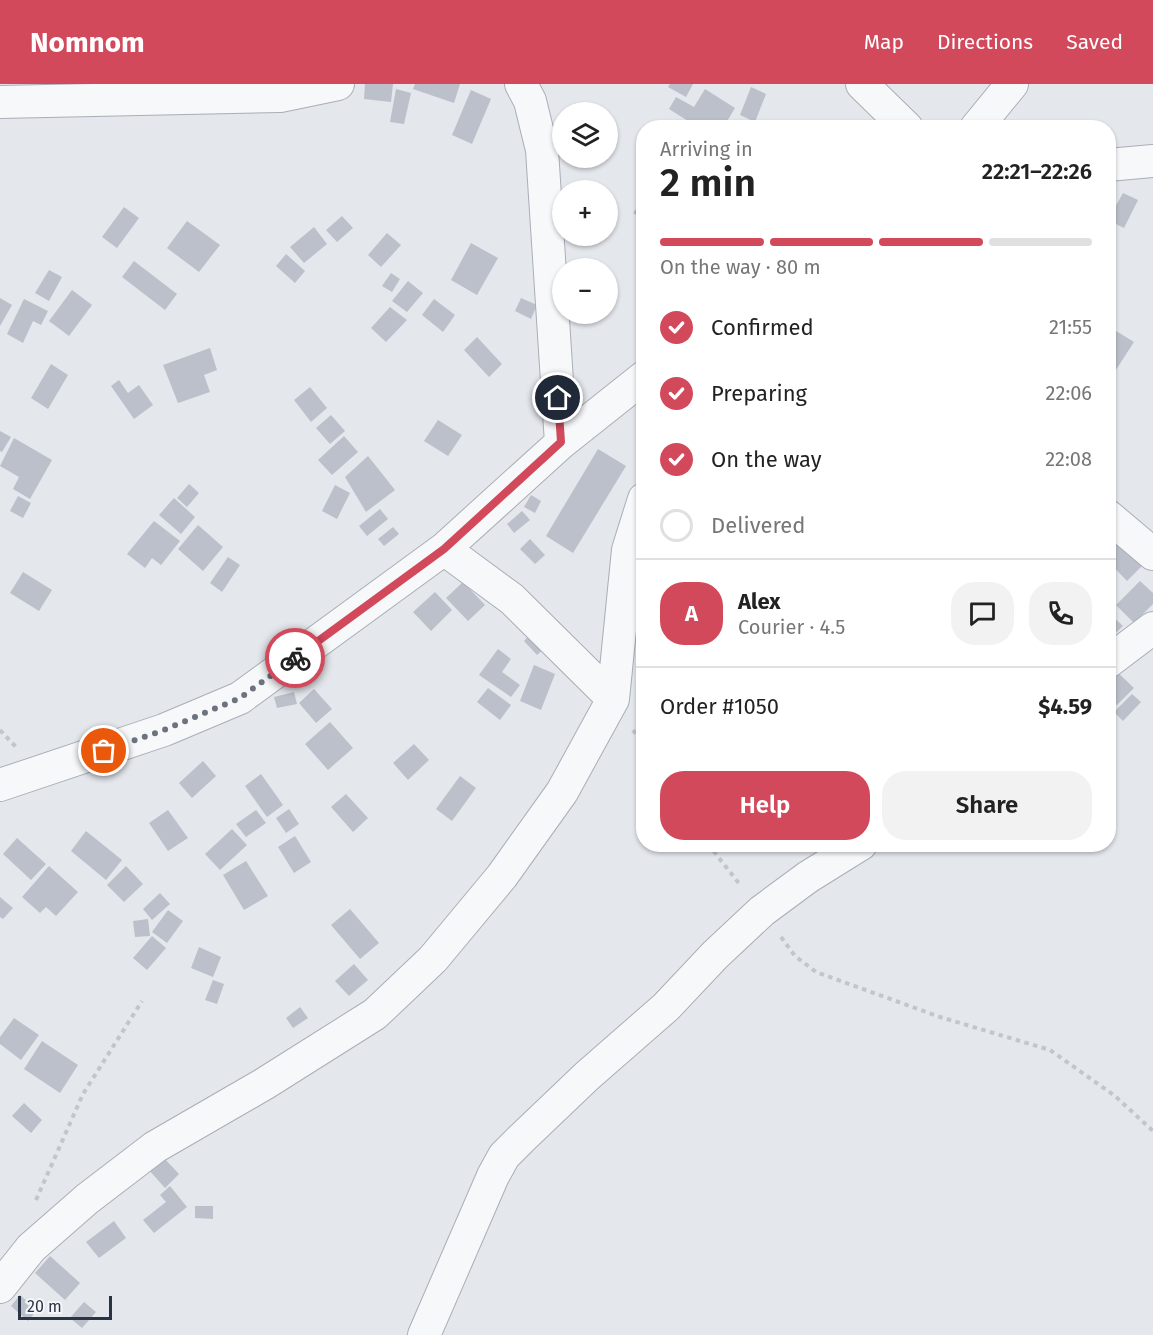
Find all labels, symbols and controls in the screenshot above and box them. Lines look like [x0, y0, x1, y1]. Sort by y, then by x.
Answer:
text: Nomnom [30, 26, 145, 59]
text: Map [864, 29, 904, 55]
text: Directions [937, 29, 1033, 55]
text: Saved [1066, 29, 1123, 55]
map controls [552, 102, 618, 324]
button: layers [552, 102, 618, 168]
text: Arriving in [660, 137, 753, 161]
text: 22:21–22:26 [982, 158, 1092, 185]
text: 2 min [660, 160, 756, 206]
button: + [552, 180, 618, 246]
text: On the way · 80 m [660, 255, 821, 279]
button: − [552, 258, 618, 324]
icon: check [660, 311, 693, 344]
text: Confirmed [711, 314, 814, 341]
text: 21:55 [1049, 315, 1092, 339]
pin [532, 372, 583, 423]
icon: check [660, 377, 693, 410]
text: Preparing [711, 380, 807, 407]
icon: home [541, 381, 574, 414]
text: 22:06 [1046, 381, 1092, 405]
icon: check [660, 443, 693, 476]
text: On the way [711, 446, 822, 473]
text: 22:08 [1045, 447, 1092, 471]
text: Delivered [711, 512, 806, 539]
button: chat [951, 582, 1014, 645]
button: phone [1029, 582, 1092, 645]
text: Alex [738, 588, 781, 615]
text: A [685, 600, 698, 627]
text: Courier · 4.5 [738, 615, 845, 639]
courier [265, 628, 325, 688]
icon: bike [279, 642, 312, 675]
text: Order #1050 [660, 693, 779, 720]
text: $4.59 [1038, 693, 1092, 720]
pin [78, 725, 129, 776]
icon: bag [87, 734, 120, 767]
button: Help [660, 771, 870, 840]
button: Share [882, 771, 1092, 840]
scale bar [18, 1293, 112, 1320]
text: 20 m [27, 1297, 62, 1316]

